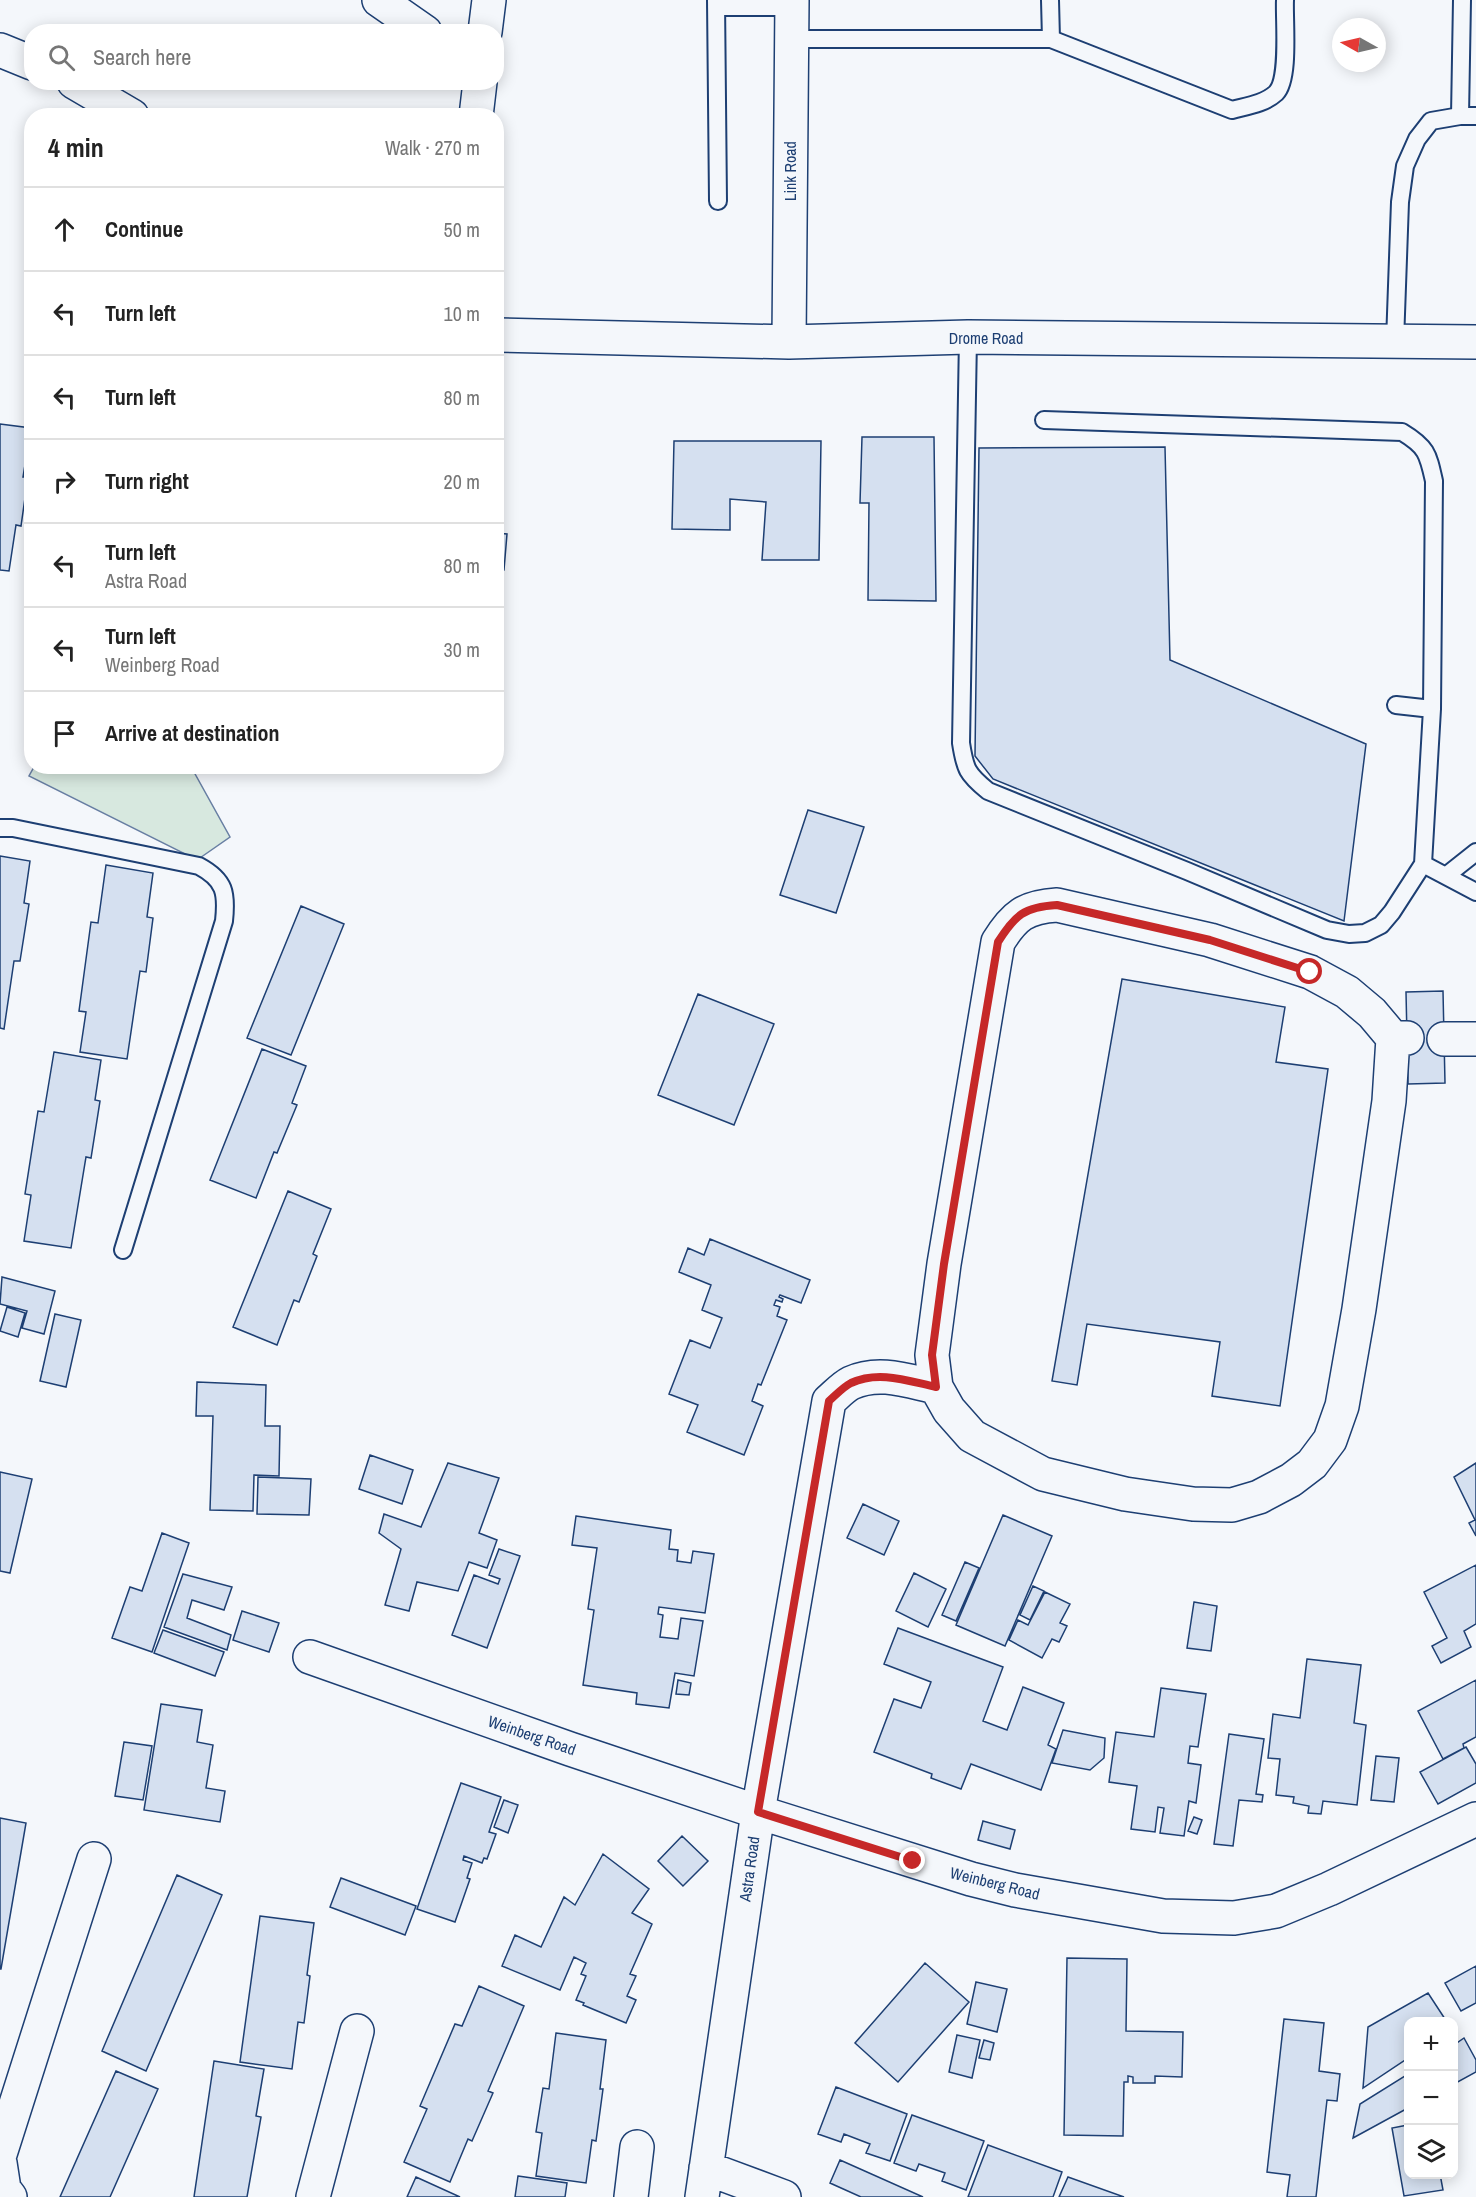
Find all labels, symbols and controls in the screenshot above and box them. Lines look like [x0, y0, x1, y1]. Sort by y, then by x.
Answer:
north arrow [1332, 18, 1386, 72]
search box [24, 24, 504, 90]
icon: search [45, 41, 78, 74]
text: Search here [93, 42, 191, 72]
text: 4 min [48, 130, 104, 165]
text: Walk · 270 m [385, 134, 480, 161]
street label: Link Road [779, 141, 801, 201]
icon: ahead [48, 213, 81, 246]
text: Continue [105, 214, 183, 244]
text: 50 m [444, 216, 480, 243]
icon: left [48, 297, 81, 330]
text: Turn left [105, 298, 176, 328]
text: 10 m [444, 300, 480, 327]
street label: Drome Road [949, 327, 1023, 349]
icon: left [48, 381, 81, 414]
text: Turn left [105, 382, 176, 412]
text: 80 m [444, 384, 480, 411]
icon: right [48, 465, 81, 498]
text: Turn right [105, 466, 189, 496]
text: 20 m [444, 468, 480, 495]
text: Turn left [105, 537, 176, 567]
icon: left [48, 549, 81, 582]
text: 80 m [444, 552, 480, 579]
text: Astra Road [105, 567, 187, 594]
text: Turn left [105, 621, 176, 651]
icon: left [48, 633, 81, 666]
text: 30 m [444, 636, 480, 663]
text: Weinberg Road [105, 651, 220, 678]
icon: arrive [48, 717, 81, 750]
text: Arrive at destination [105, 718, 279, 748]
route start [1296, 958, 1322, 984]
street label: Weinberg Road [485, 1710, 579, 1760]
street label: Astra Road [733, 1835, 764, 1904]
route end [899, 1847, 925, 1873]
street label: Weinberg Road [948, 1861, 1042, 1905]
map controls [1404, 2017, 1458, 2179]
button: + [1404, 2017, 1458, 2071]
button: − [1404, 2071, 1458, 2125]
button: layers [1404, 2125, 1458, 2179]

